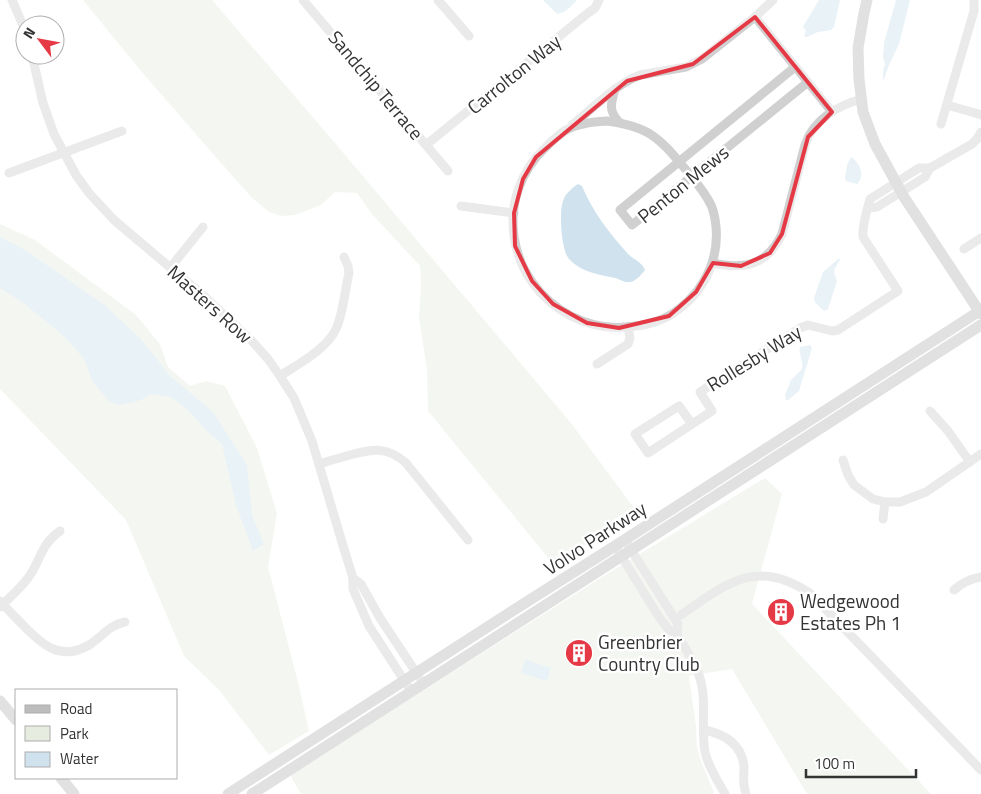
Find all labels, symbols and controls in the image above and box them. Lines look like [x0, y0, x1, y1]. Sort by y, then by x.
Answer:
north arrow [15, 15, 65, 65]
text: N [17, 23, 40, 43]
street label: Sandchip Terrace [322, 24, 431, 146]
street label: Carrolton Way [460, 27, 567, 121]
street label: Penton Mews [631, 137, 735, 230]
street label: Masters Row [161, 257, 259, 350]
street label: Rollesby Way [701, 317, 807, 398]
street label: Volvo Parkway [538, 493, 652, 582]
place label: Wedgewood Estates Ph 1 [800, 586, 901, 637]
building icon: Wedgewood Estates Ph 1 [766, 597, 796, 627]
place label: Greenbrier Country Club [598, 627, 700, 678]
building icon: Greenbrier Country Club [564, 638, 594, 668]
legend [15, 689, 178, 779]
text: Road [60, 697, 92, 720]
text: Park [60, 722, 89, 745]
scale bar [806, 746, 916, 778]
text: Water [60, 747, 99, 770]
text: 100 m [814, 752, 855, 775]

